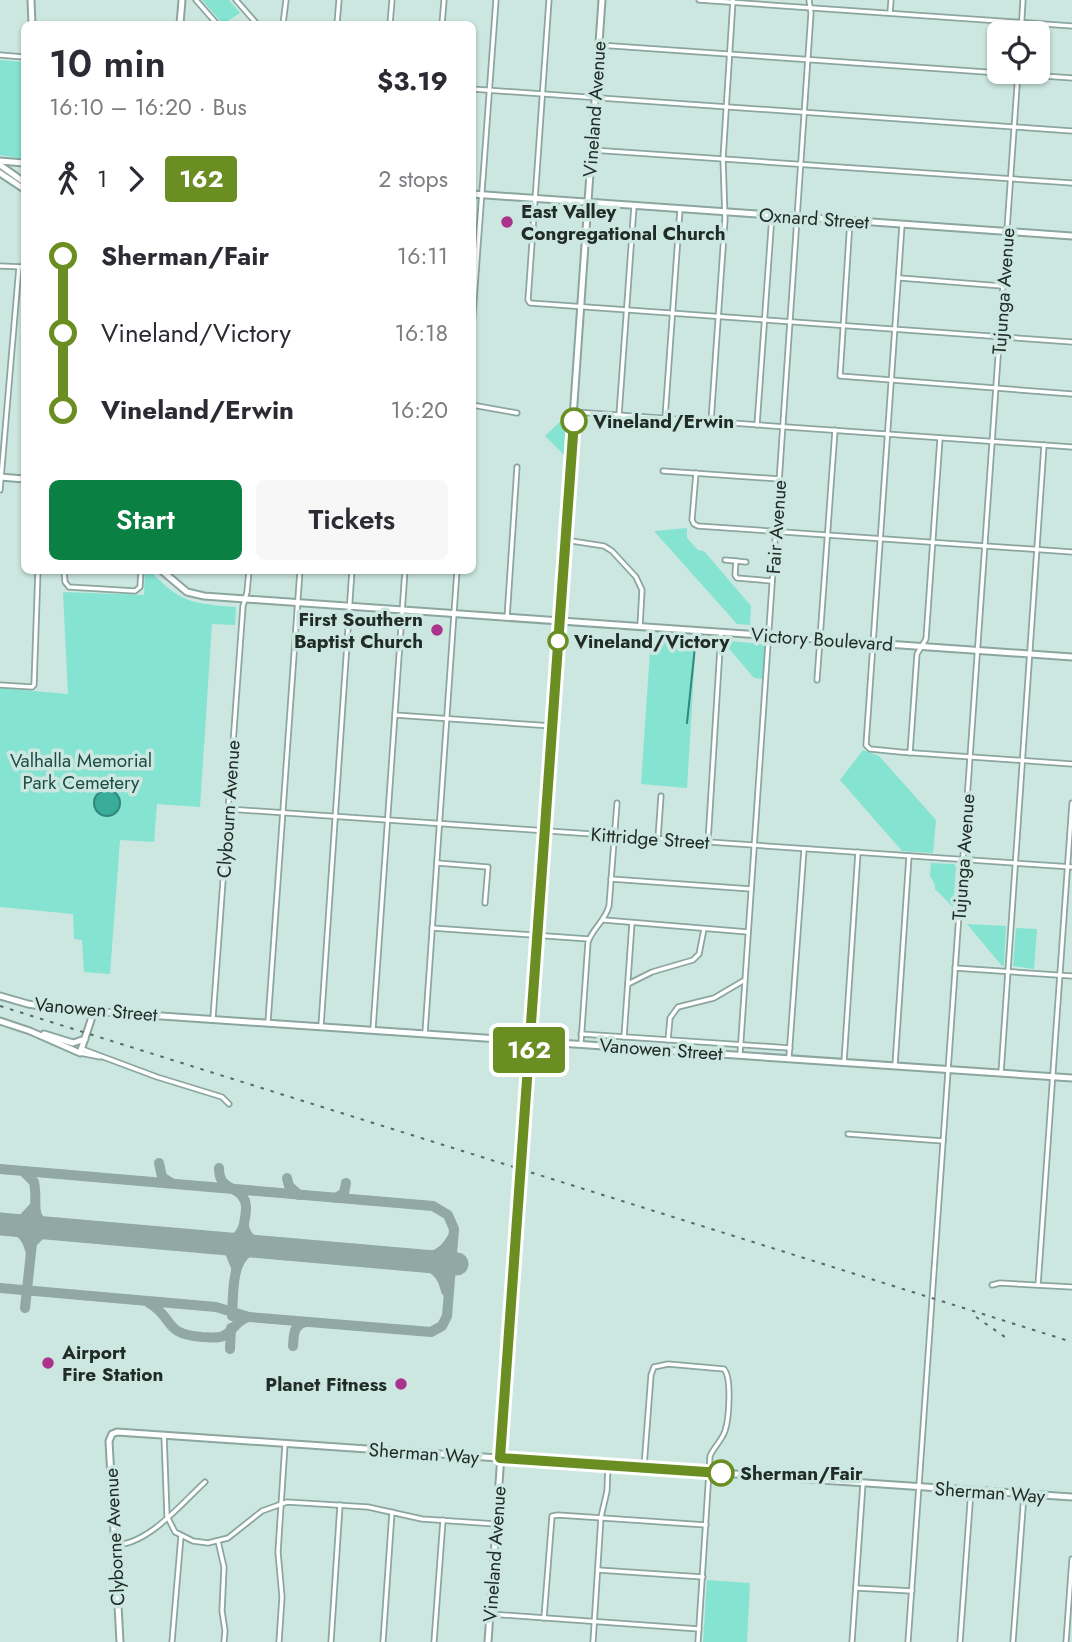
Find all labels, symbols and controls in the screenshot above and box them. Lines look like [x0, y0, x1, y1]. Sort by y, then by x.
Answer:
map controls [987, 21, 1050, 84]
button: locate [987, 21, 1050, 84]
text: 10 min [49, 36, 166, 91]
street label: Vineland Avenue [576, 40, 613, 178]
text: $3.19 [377, 62, 448, 100]
text: 16:10 – 16:20 · Bus [49, 90, 247, 124]
icon: walk [49, 160, 87, 198]
icon: forward [117, 160, 155, 198]
text: 162 [179, 161, 223, 196]
text: 1 [97, 162, 107, 196]
text: 2 stops [378, 162, 448, 196]
place label: East Valley Congregational Church [521, 198, 726, 247]
street label: Oxnard Street [758, 201, 870, 236]
marker: East Valley Congregational Church [499, 214, 515, 230]
street label: Tujunga Avenue [986, 227, 1021, 355]
text: Sherman/Fair [101, 237, 269, 275]
text: 16:11 [397, 239, 448, 273]
text: Vineland/Victory [101, 314, 291, 352]
text: 16:18 [395, 316, 448, 350]
text: Vineland/Erwin [101, 391, 294, 429]
text: 16:20 [391, 393, 448, 427]
marker: Vineland/Erwin [561, 408, 587, 434]
place label: Vineland/Erwin [592, 408, 734, 435]
street label: Fair Avenue [760, 479, 793, 575]
button: Start [49, 480, 242, 560]
button: Tickets [256, 480, 448, 560]
place label: First Southern Baptist Church [294, 606, 423, 655]
street label: Victory Boulevard [750, 621, 894, 658]
marker: First Southern Baptist Church [429, 622, 445, 638]
place label: Vineland/Victory [573, 628, 730, 655]
marker: Vineland/Victory [548, 631, 568, 651]
street label: Clybourn Avenue [210, 739, 247, 879]
park label: Valhalla Memorial Park Cemetery [10, 747, 152, 796]
street label: Tujunga Avenue [946, 793, 981, 921]
street label: Kittridge Street [590, 821, 711, 856]
street label: Vanowen Street [33, 991, 159, 1028]
line badge: 162 [489, 1027, 569, 1073]
text: 162 [507, 1032, 551, 1067]
street label: Vanowen Street [599, 1032, 724, 1067]
place label: Airport Fire Station [61, 1339, 163, 1388]
marker: Airport Fire Station [40, 1355, 56, 1371]
place label: Planet Fitness [265, 1371, 387, 1398]
marker: Planet Fitness [393, 1376, 409, 1392]
street label: Sherman Way [368, 1436, 481, 1471]
marker: Sherman/Fair [708, 1460, 734, 1486]
place label: Sherman/Fair [740, 1460, 863, 1487]
street label: Clyborne Avenue [97, 1467, 132, 1607]
street label: Sherman Way [934, 1475, 1047, 1510]
street label: Vineland Avenue [476, 1485, 513, 1623]

